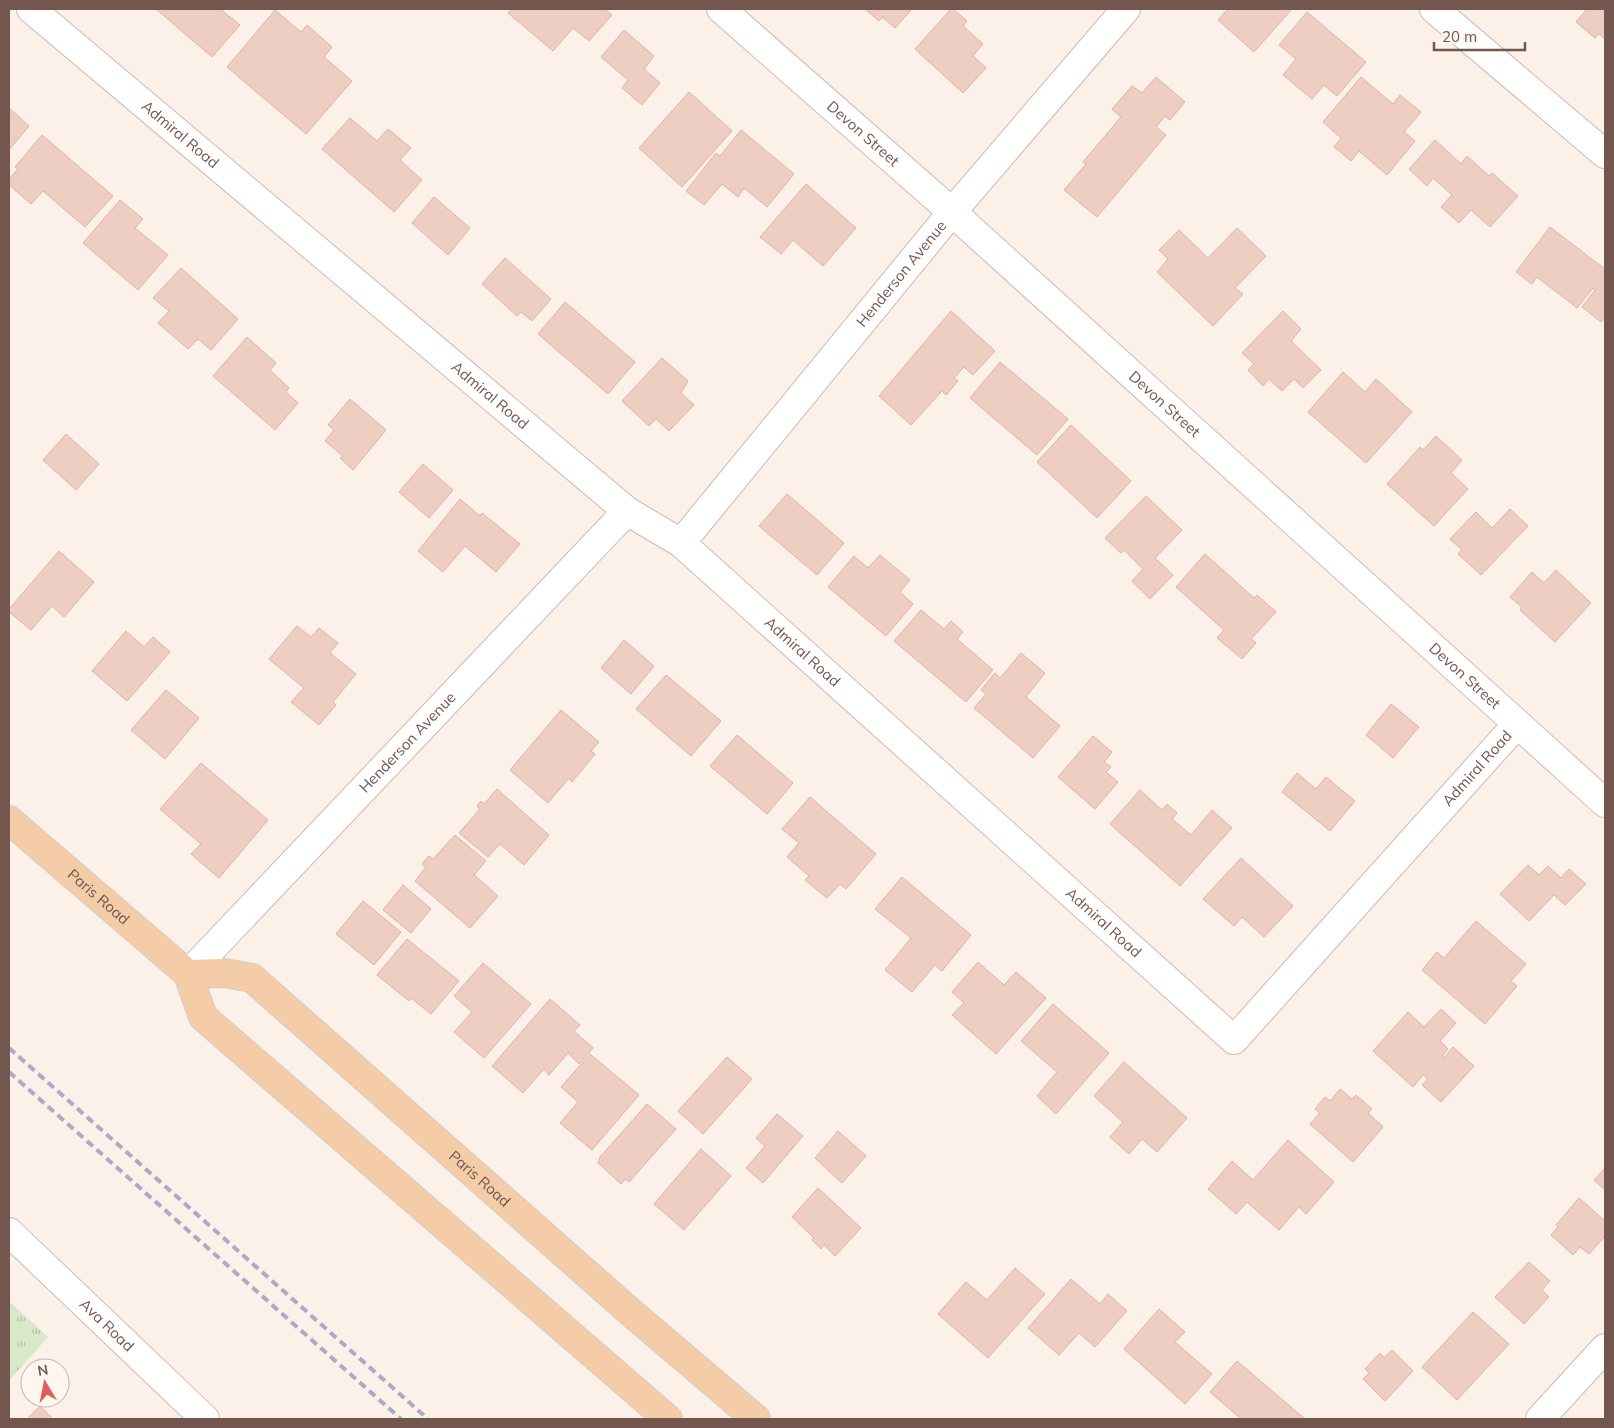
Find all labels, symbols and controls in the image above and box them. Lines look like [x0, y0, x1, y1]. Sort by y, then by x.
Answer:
scale bar [1434, 20, 1525, 52]
text: 20 m [1442, 27, 1477, 46]
street label: Admiral Road [138, 96, 223, 172]
street label: Devon Street [823, 97, 903, 170]
street label: Henderson Avenue [852, 216, 950, 331]
street label: Admiral Road [448, 357, 533, 433]
street label: Devon Street [1125, 367, 1204, 441]
street label: Admiral Road [761, 613, 844, 691]
street label: Devon Street [1425, 638, 1505, 713]
street label: Henderson Avenue [355, 688, 459, 797]
street label: Admiral Road [1438, 726, 1516, 810]
street label: Paris Road [64, 865, 134, 928]
street label: Admiral Road [1062, 883, 1146, 961]
street label: Paris Road [445, 1146, 515, 1211]
street label: Ava Road [76, 1294, 138, 1355]
north arrow [20, 1358, 70, 1408]
text: N [36, 1360, 50, 1380]

